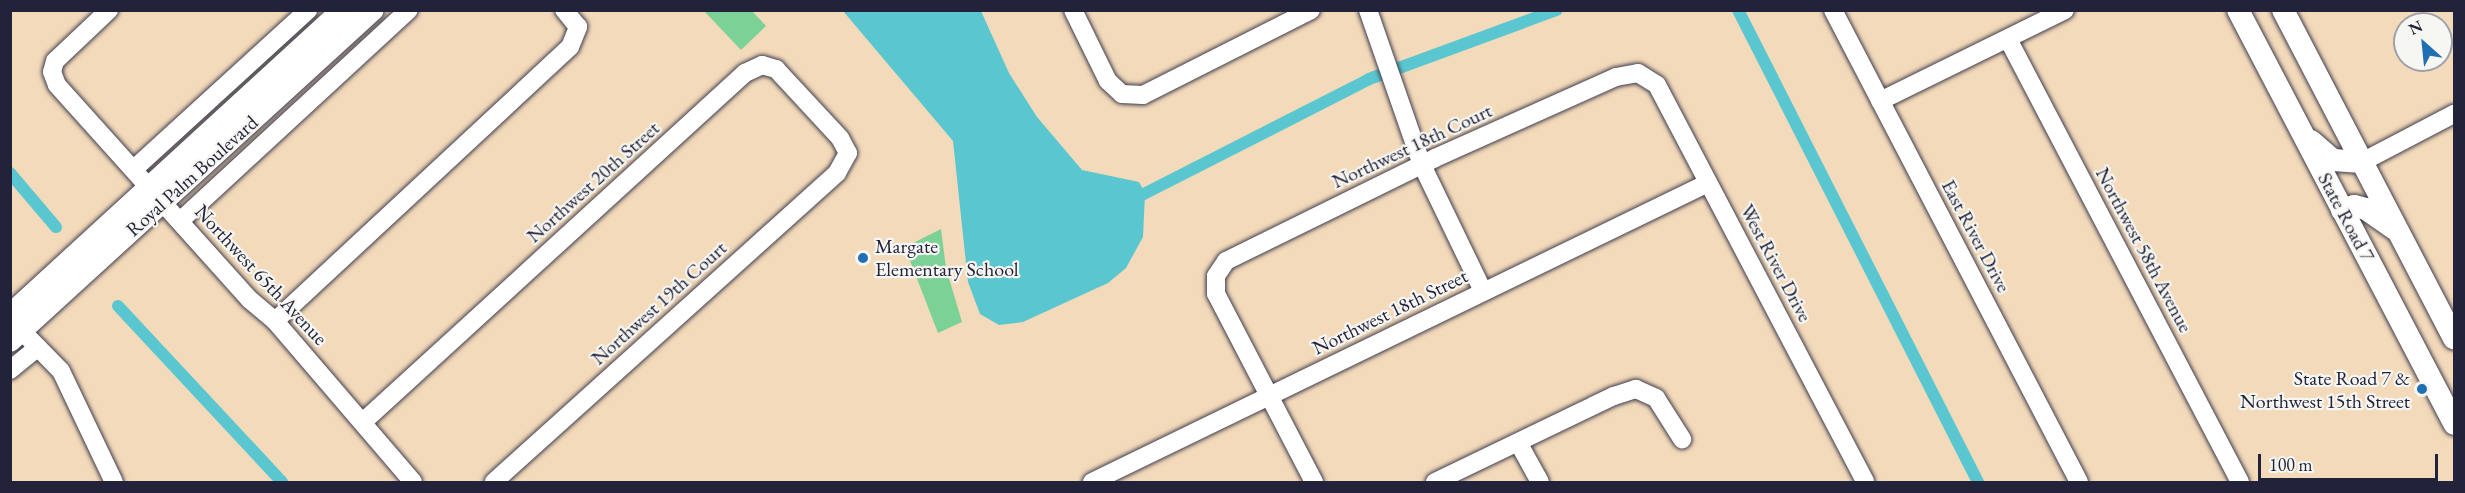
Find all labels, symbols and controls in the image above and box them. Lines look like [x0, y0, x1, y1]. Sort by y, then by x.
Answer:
north arrow [2393, 12, 2453, 72]
text: N [2405, 15, 2426, 40]
street label: Northwest 18th Court [1328, 98, 1496, 194]
street label: Royal Palm Boulevard [121, 110, 263, 242]
street label: Northwest 20th Street [522, 116, 664, 248]
street label: Northwest 58th Avenue [2090, 163, 2198, 337]
street label: State Road 7 [2313, 168, 2379, 266]
street label: East River Drive [1936, 176, 2016, 296]
street label: Northwest 65th Avenue [190, 200, 332, 350]
street label: West River Drive [1735, 200, 1817, 326]
place label: Margate Elementary School [875, 234, 1019, 281]
street label: Northwest 19th Court [586, 236, 732, 370]
marker: Margate Elementary School [856, 251, 870, 265]
street label: Northwest 18th Street [1308, 264, 1472, 360]
place label: State Road 7 & Northwest 15th Street [2240, 366, 2410, 413]
marker: State Road 7 & Northwest 15th Street [2415, 382, 2429, 396]
scale bar [2261, 442, 2441, 480]
text: 100 m [2269, 453, 2313, 476]

